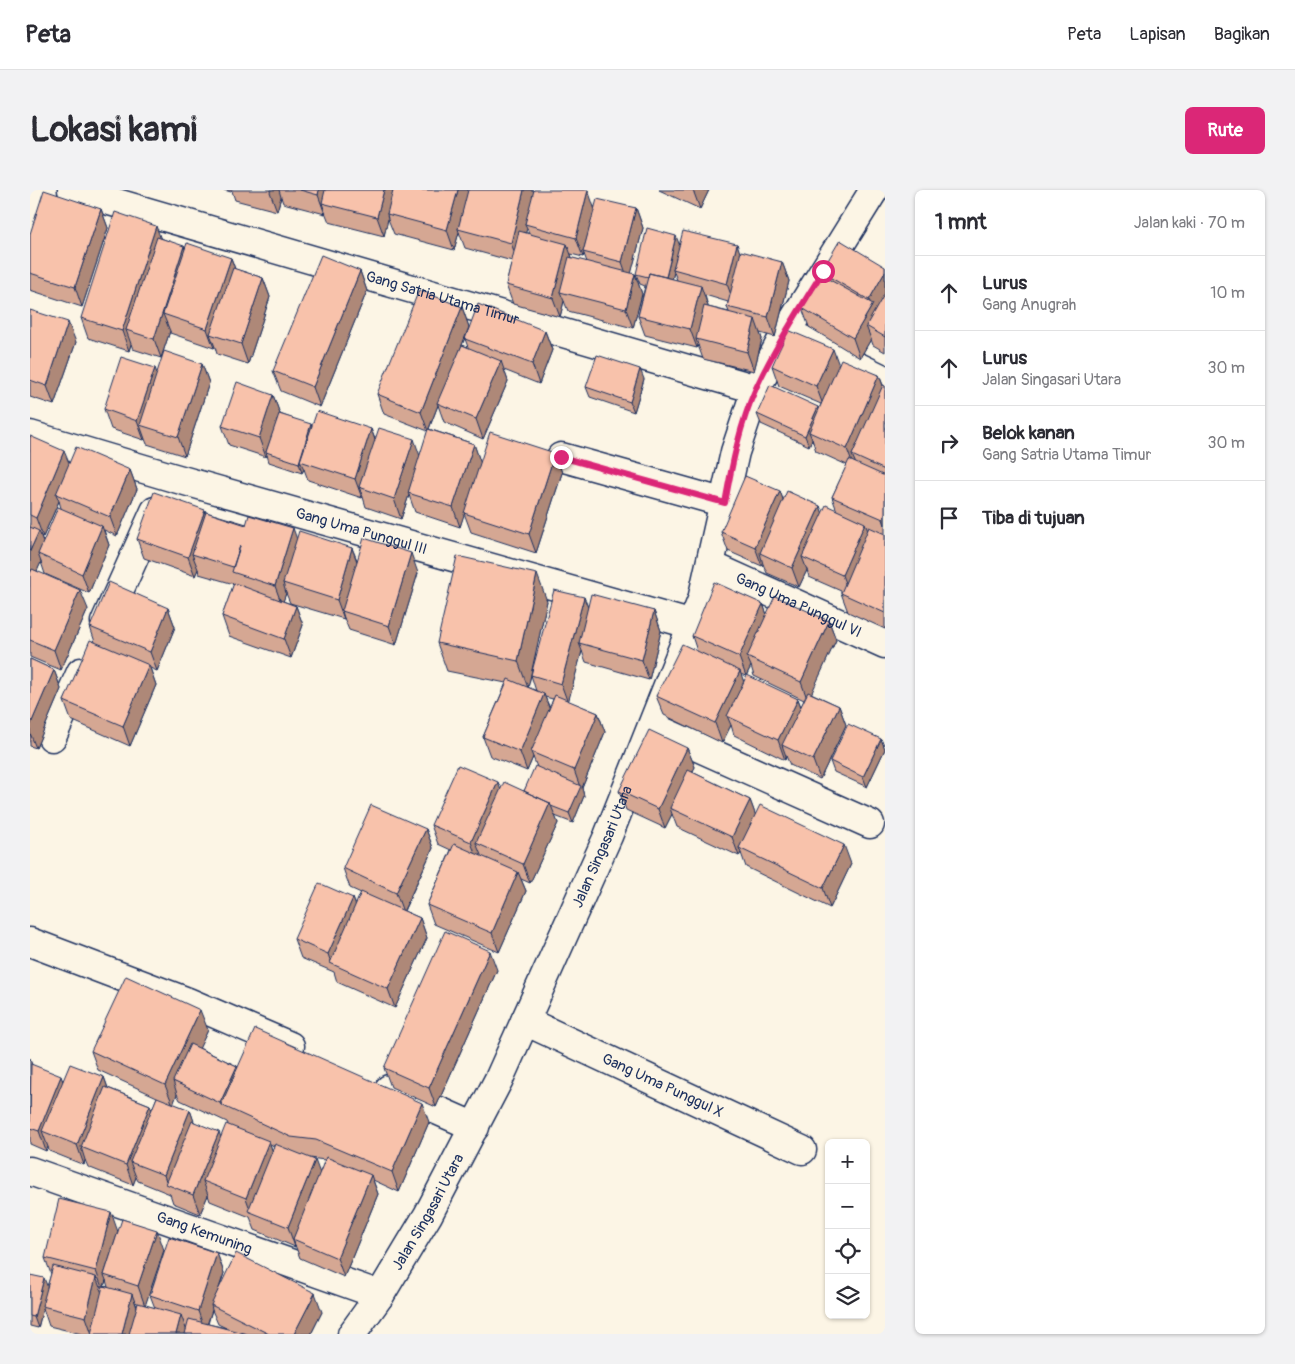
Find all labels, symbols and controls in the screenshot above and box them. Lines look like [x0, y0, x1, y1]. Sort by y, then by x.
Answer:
text: Peta [25, 20, 71, 49]
text: Peta [1067, 23, 1101, 46]
text: Lapisan [1129, 23, 1186, 46]
text: Bagikan [1214, 23, 1270, 46]
button: Rute [1185, 107, 1265, 154]
text: Lokasi kami [30, 108, 197, 152]
text: 1 mnt [935, 209, 987, 236]
text: Jalan kaki · 70 m [1134, 213, 1245, 233]
route start [812, 260, 835, 283]
street label: Gang Satria Utama Timur [364, 267, 522, 329]
text: Lurus [982, 271, 1027, 295]
icon: ahead [935, 279, 963, 307]
text: 10 m [1210, 283, 1245, 303]
text: Gang Anugrah [982, 295, 1076, 315]
text: Lurus [982, 346, 1027, 370]
icon: ahead [935, 354, 963, 382]
text: 30 m [1207, 358, 1245, 378]
text: Jalan Singasari Utara [982, 370, 1121, 390]
text: Belok kanan [982, 421, 1075, 445]
icon: right [935, 429, 963, 457]
text: 30 m [1207, 433, 1245, 453]
text: Gang Satria Utama Timur [982, 445, 1151, 465]
route end [550, 446, 573, 469]
street label: Gang Uma Punggul III [293, 503, 429, 559]
icon: arrive [935, 504, 963, 532]
text: Tiba di tujuan [982, 506, 1085, 530]
street label: Gang Uma Punggul VI [733, 568, 865, 642]
street label: Jalan Singasari Utara [568, 783, 637, 910]
street label: Gang Uma Punggul X [599, 1049, 726, 1122]
map controls [825, 1139, 870, 1319]
button: + [825, 1139, 870, 1184]
street label: Jalan Singasari Utara [388, 1150, 468, 1274]
button: − [825, 1184, 870, 1229]
street label: Gang Kemuning [154, 1207, 255, 1258]
button: locate [825, 1229, 870, 1274]
button: layers [825, 1274, 870, 1319]

